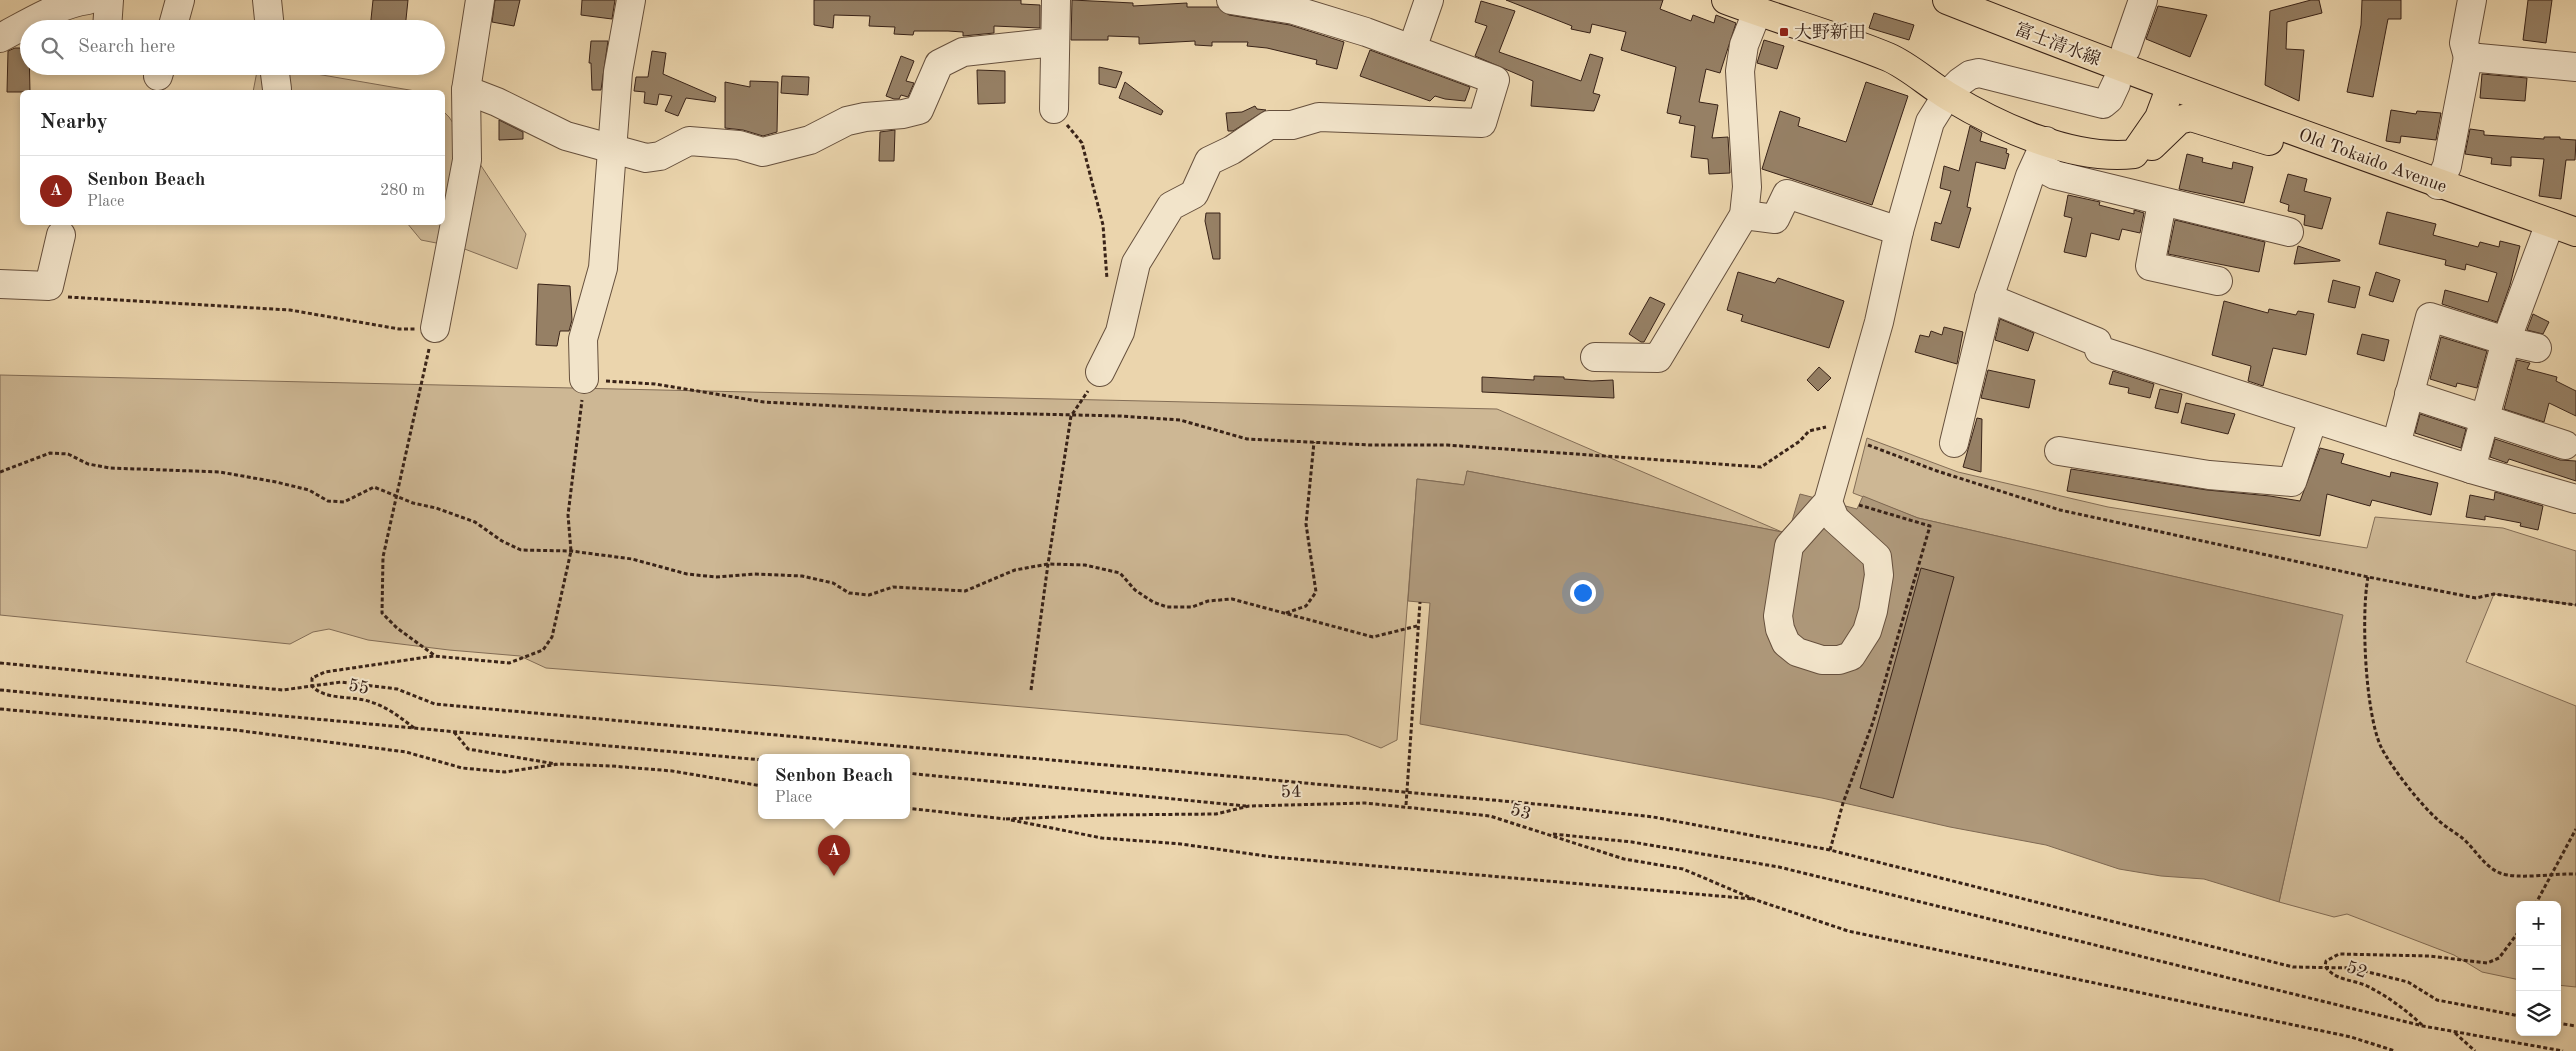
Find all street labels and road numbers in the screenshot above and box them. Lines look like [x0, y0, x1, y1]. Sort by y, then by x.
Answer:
street label: 富士清水線 [2012, 19, 2104, 69]
street label: Old Tokaido Avenue [2296, 126, 2449, 196]
street label: 55 [347, 676, 371, 698]
street label: 54 [1280, 783, 1302, 801]
street label: 53 [1508, 800, 1533, 824]
street label: 52 [2344, 958, 2369, 982]

